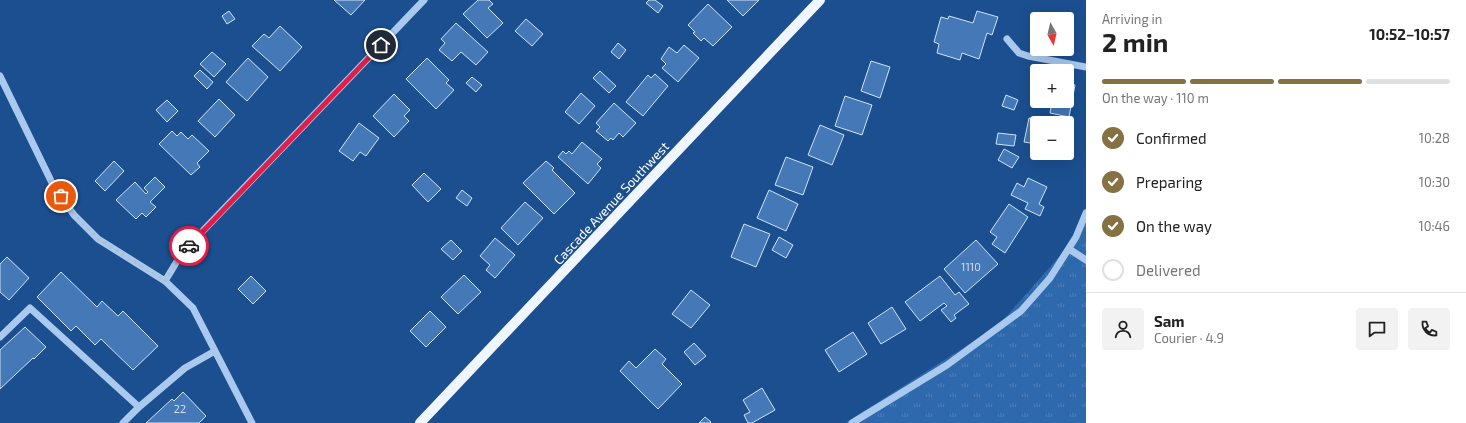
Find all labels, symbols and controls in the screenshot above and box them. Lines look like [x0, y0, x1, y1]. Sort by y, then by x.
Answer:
text: Arriving in [1102, 11, 1162, 27]
north arrow [1030, 12, 1074, 56]
map controls [1030, 12, 1074, 160]
text: 10:52–10:57 [1369, 25, 1450, 43]
text: 2 min [1102, 26, 1168, 57]
pin [364, 28, 398, 62]
icon: home [370, 34, 392, 56]
button: + [1030, 64, 1074, 108]
text: On the way · 110 m [1102, 90, 1209, 106]
button: − [1030, 116, 1074, 160]
icon: check [1102, 127, 1124, 149]
text: Confirmed [1136, 129, 1207, 147]
text: 10:28 [1419, 130, 1450, 146]
street label: Cascade Avenue Southwest [550, 138, 672, 268]
icon: check [1102, 171, 1124, 193]
text: Preparing [1136, 173, 1202, 191]
text: 10:30 [1419, 174, 1450, 190]
pin [44, 179, 78, 213]
icon: bag [50, 185, 72, 207]
icon: check [1102, 215, 1124, 237]
text: On the way [1136, 217, 1212, 235]
text: 10:46 [1418, 218, 1450, 234]
courier [169, 226, 209, 266]
icon: car [178, 235, 200, 257]
house number: 1110 [961, 260, 981, 273]
text: Delivered [1136, 261, 1201, 279]
button: person [1102, 308, 1144, 350]
button: chat [1356, 308, 1398, 350]
button: phone [1408, 308, 1450, 350]
text: Sam [1154, 312, 1185, 330]
text: Courier · 4.9 [1154, 330, 1224, 346]
house number: 22 [174, 402, 186, 415]

